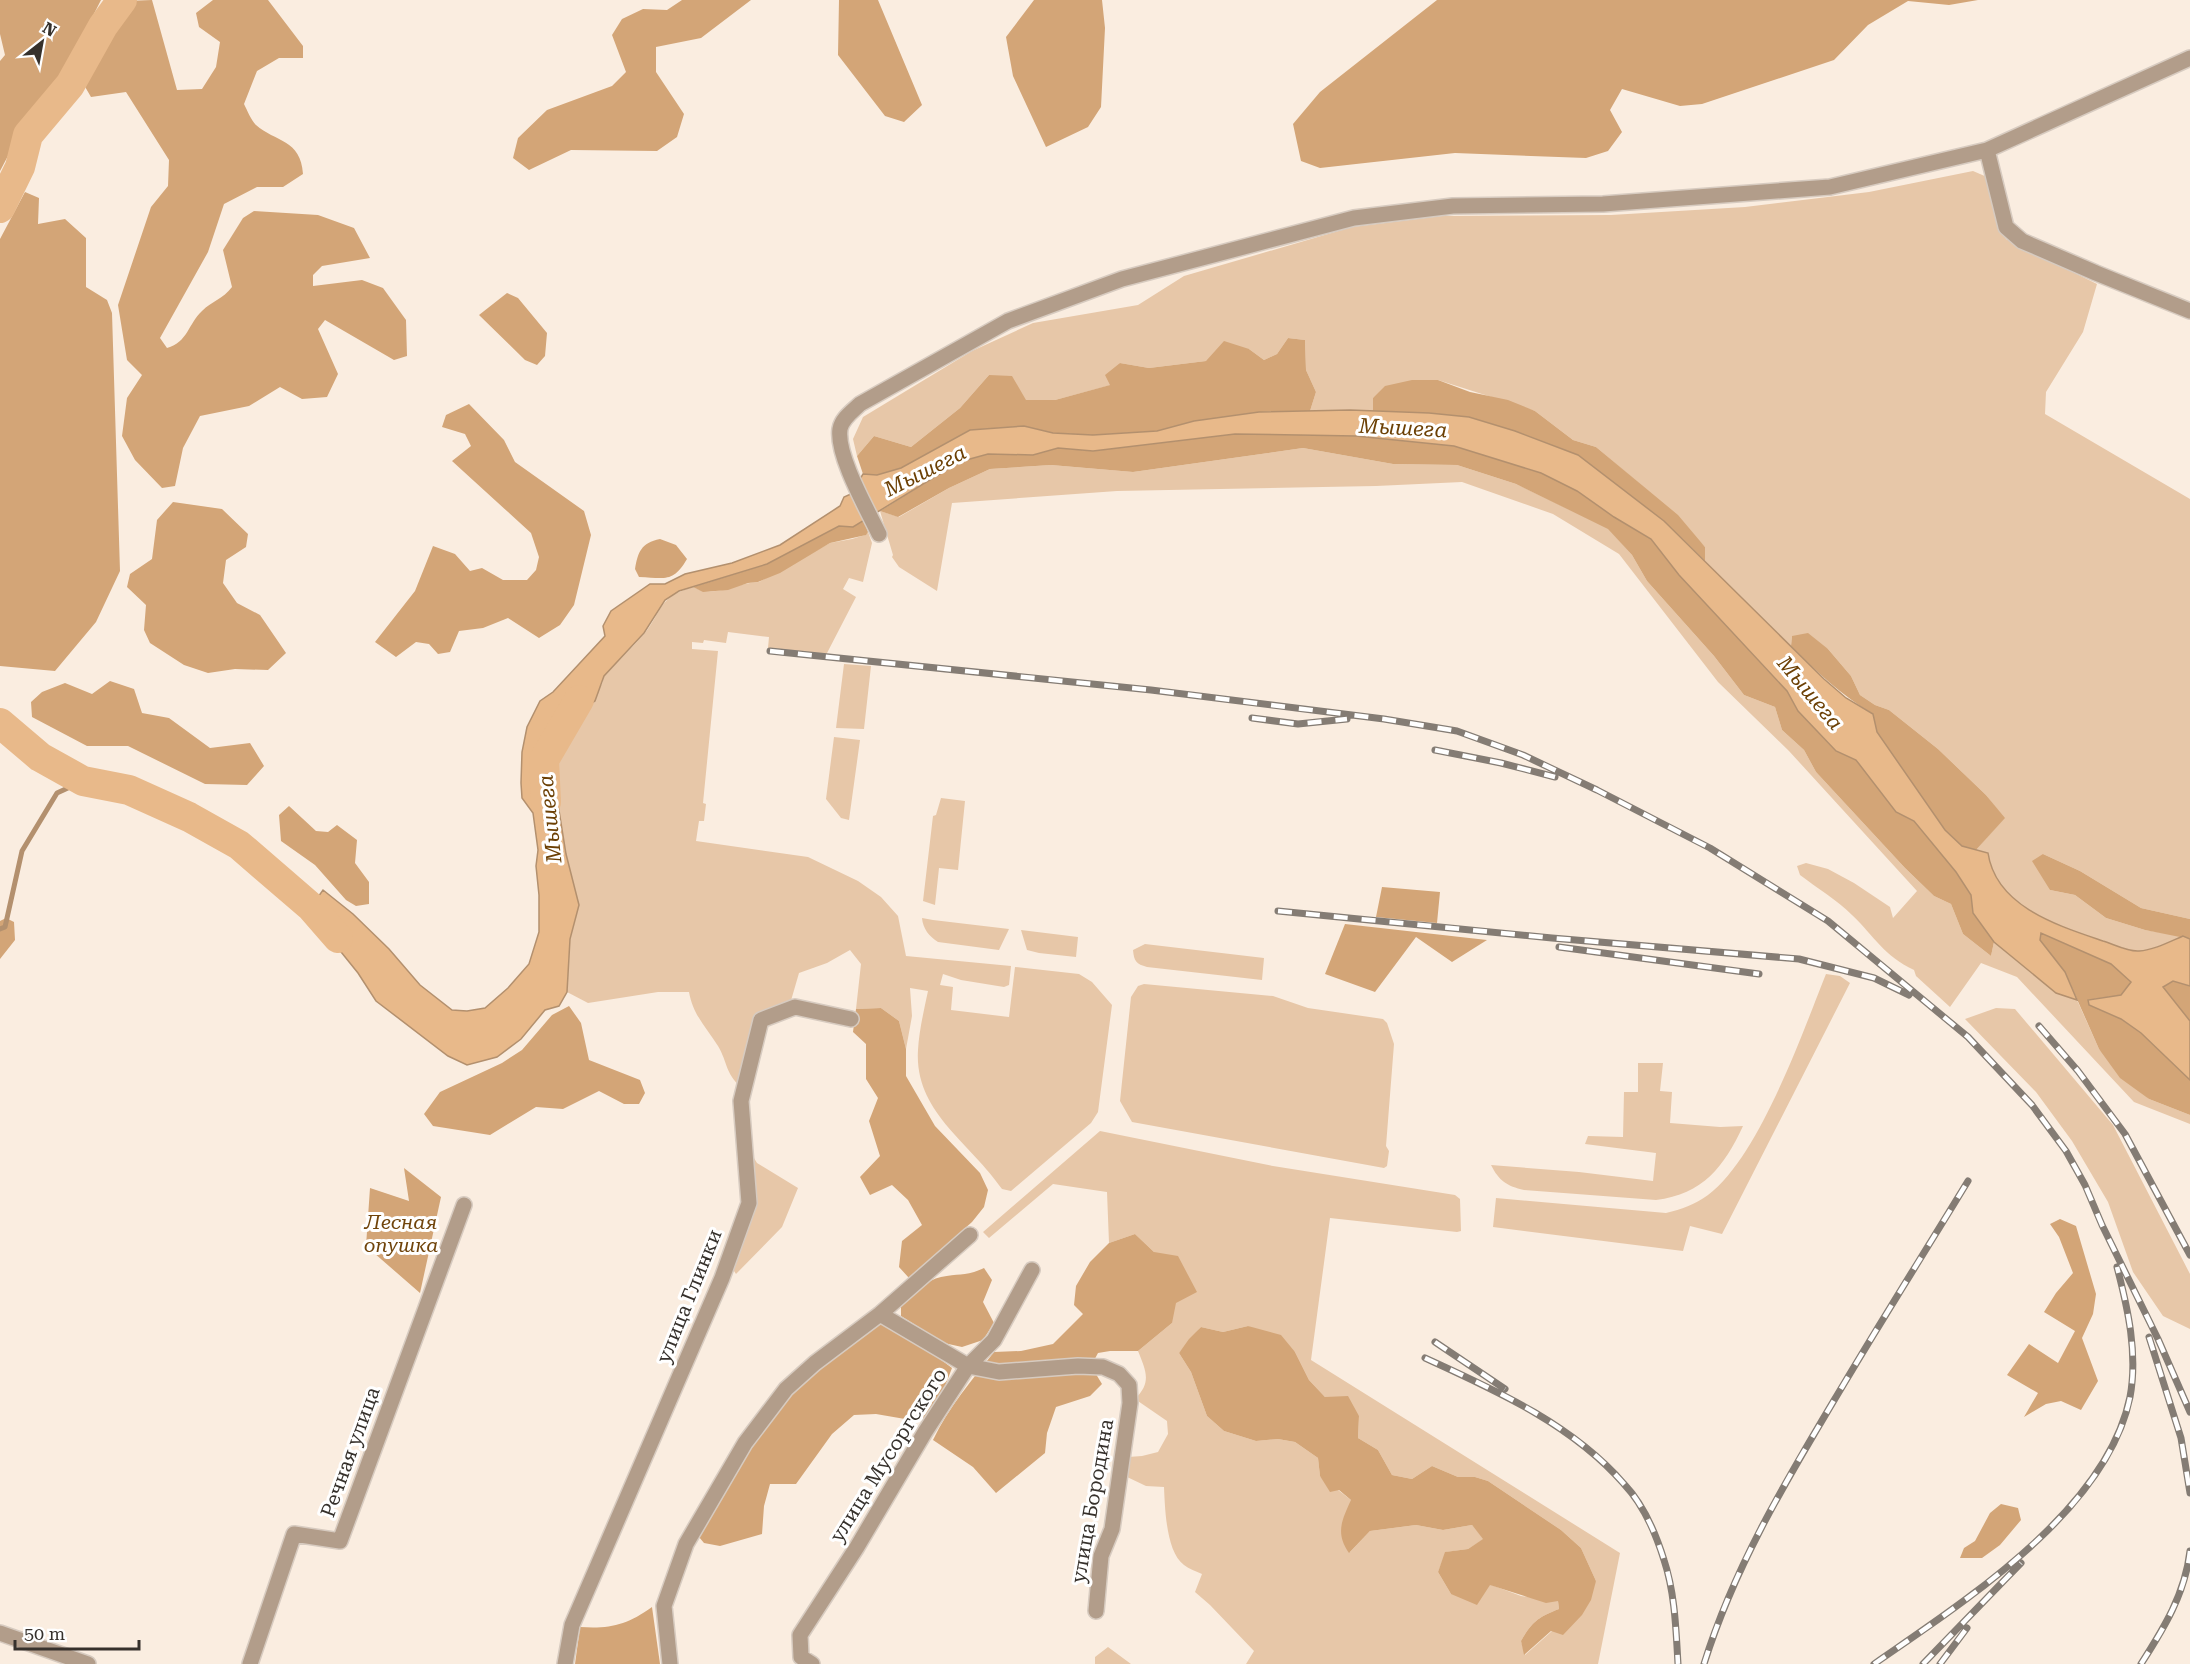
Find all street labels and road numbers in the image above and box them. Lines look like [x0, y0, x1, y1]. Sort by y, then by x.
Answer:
street label: улица Глинки [651, 1226, 727, 1366]
street label: улица Мусоргского [825, 1363, 951, 1547]
street label: Речная улица [315, 1383, 385, 1520]
street label: улица Бородина [1066, 1417, 1118, 1585]

